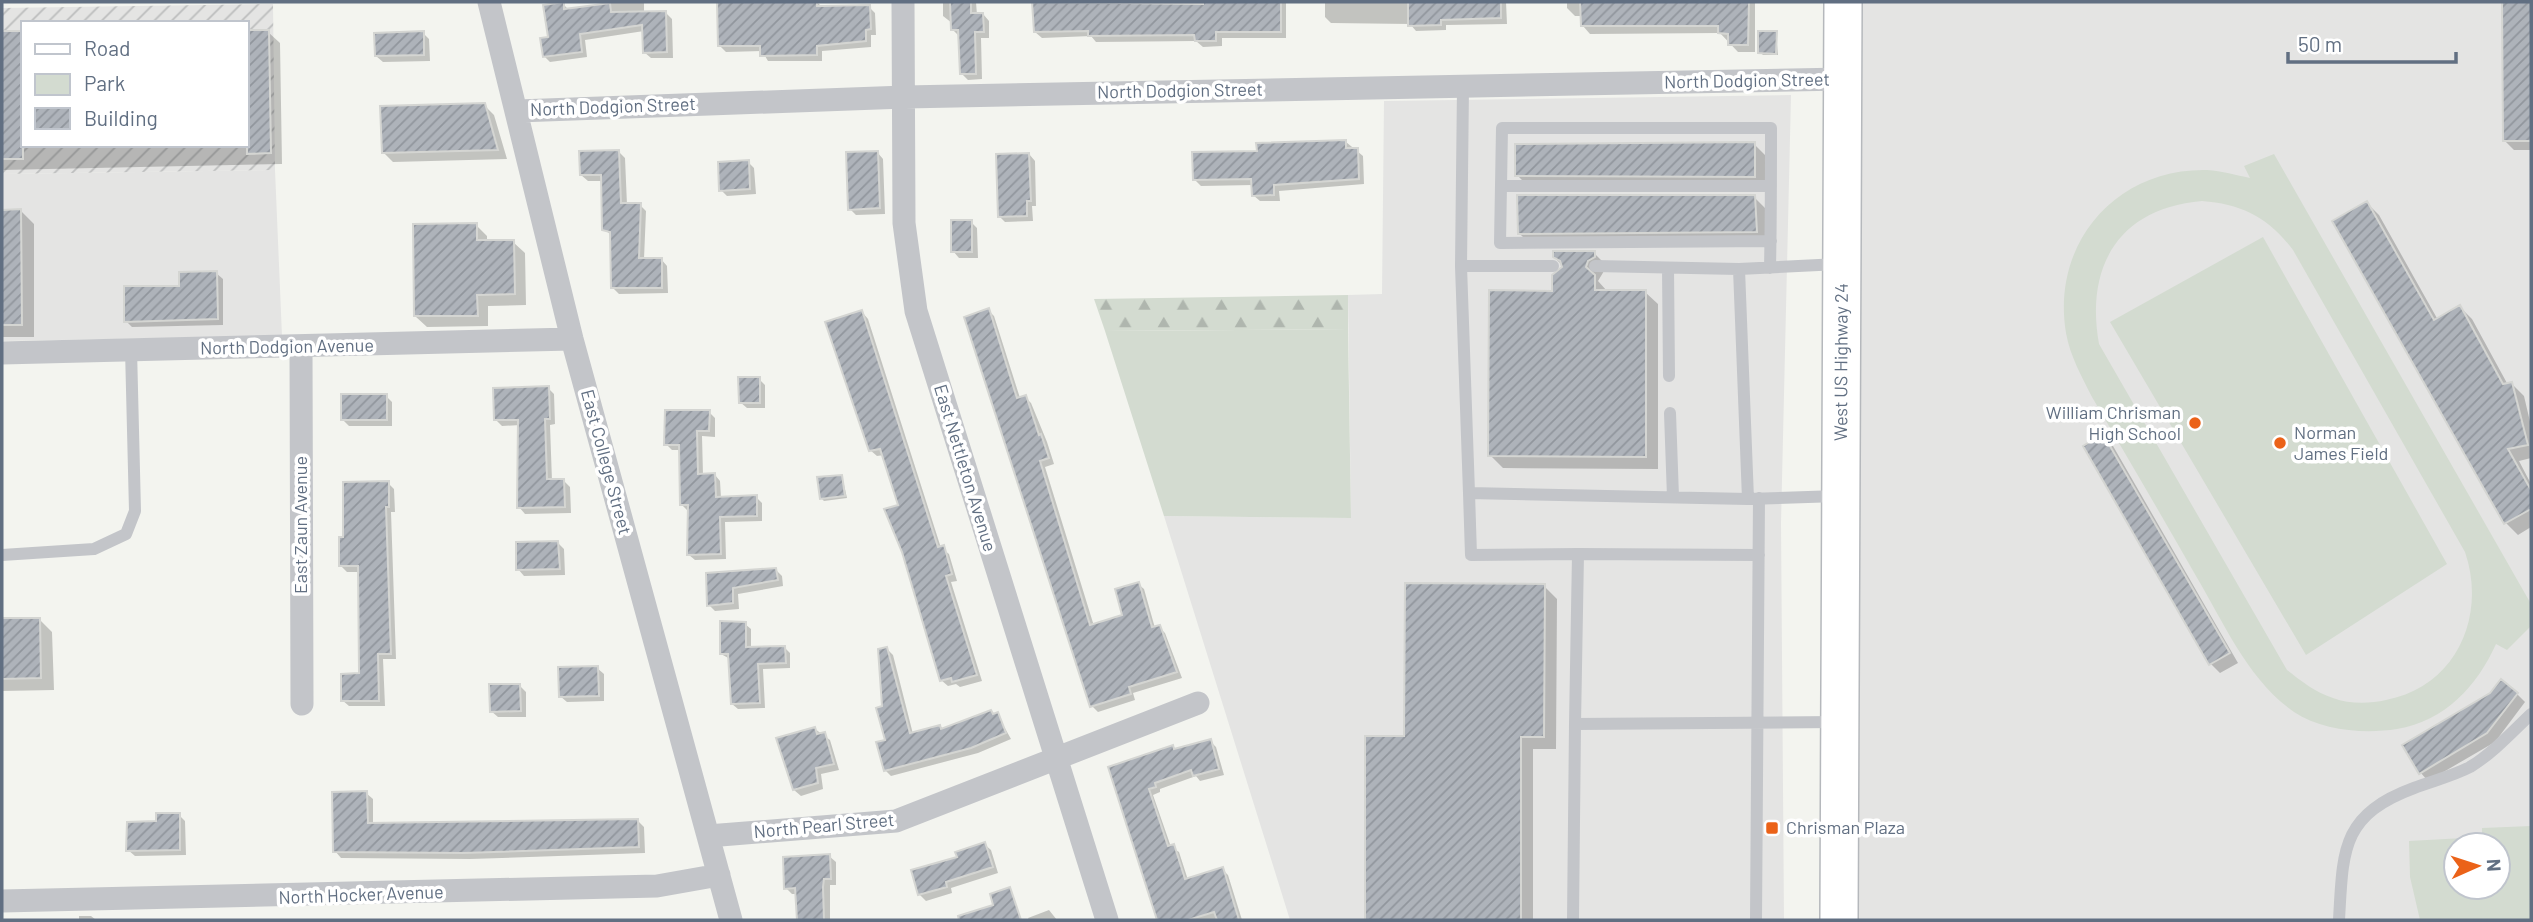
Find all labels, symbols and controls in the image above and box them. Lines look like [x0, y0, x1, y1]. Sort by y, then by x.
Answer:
legend [21, 21, 248, 147]
scale bar [2288, 21, 2456, 65]
text: 50 m [2298, 31, 2342, 56]
text: Road [84, 35, 130, 60]
street label: North Dodgion Street [1664, 68, 1830, 92]
text: Park [84, 70, 125, 95]
street label: North Dodgion Street [1097, 78, 1263, 102]
street label: North Dodgion Street [530, 92, 696, 120]
text: Building [84, 105, 158, 130]
street label: West US Highway 24 [1829, 283, 1852, 441]
street label: North Dodgion Avenue [200, 333, 374, 359]
street label: East Nettleton Avenue [930, 381, 1002, 554]
street label: East College Street [577, 387, 637, 537]
place label: William Chrisman High School [2046, 401, 2181, 444]
marker: William Chrisman High School [2187, 415, 2203, 431]
place label: Norman James Field [2294, 421, 2388, 464]
marker: Norman James Field [2272, 435, 2288, 451]
street label: East Zaun Avenue [289, 456, 311, 594]
street label: North Pearl Street [753, 808, 895, 842]
place label: Chrisman Plaza [1786, 816, 1905, 838]
marker: Chrisman Plaza [1764, 820, 1780, 836]
north arrow [2442, 831, 2512, 901]
text: N [2483, 858, 2506, 872]
street label: North Hocker Avenue [278, 880, 444, 908]

